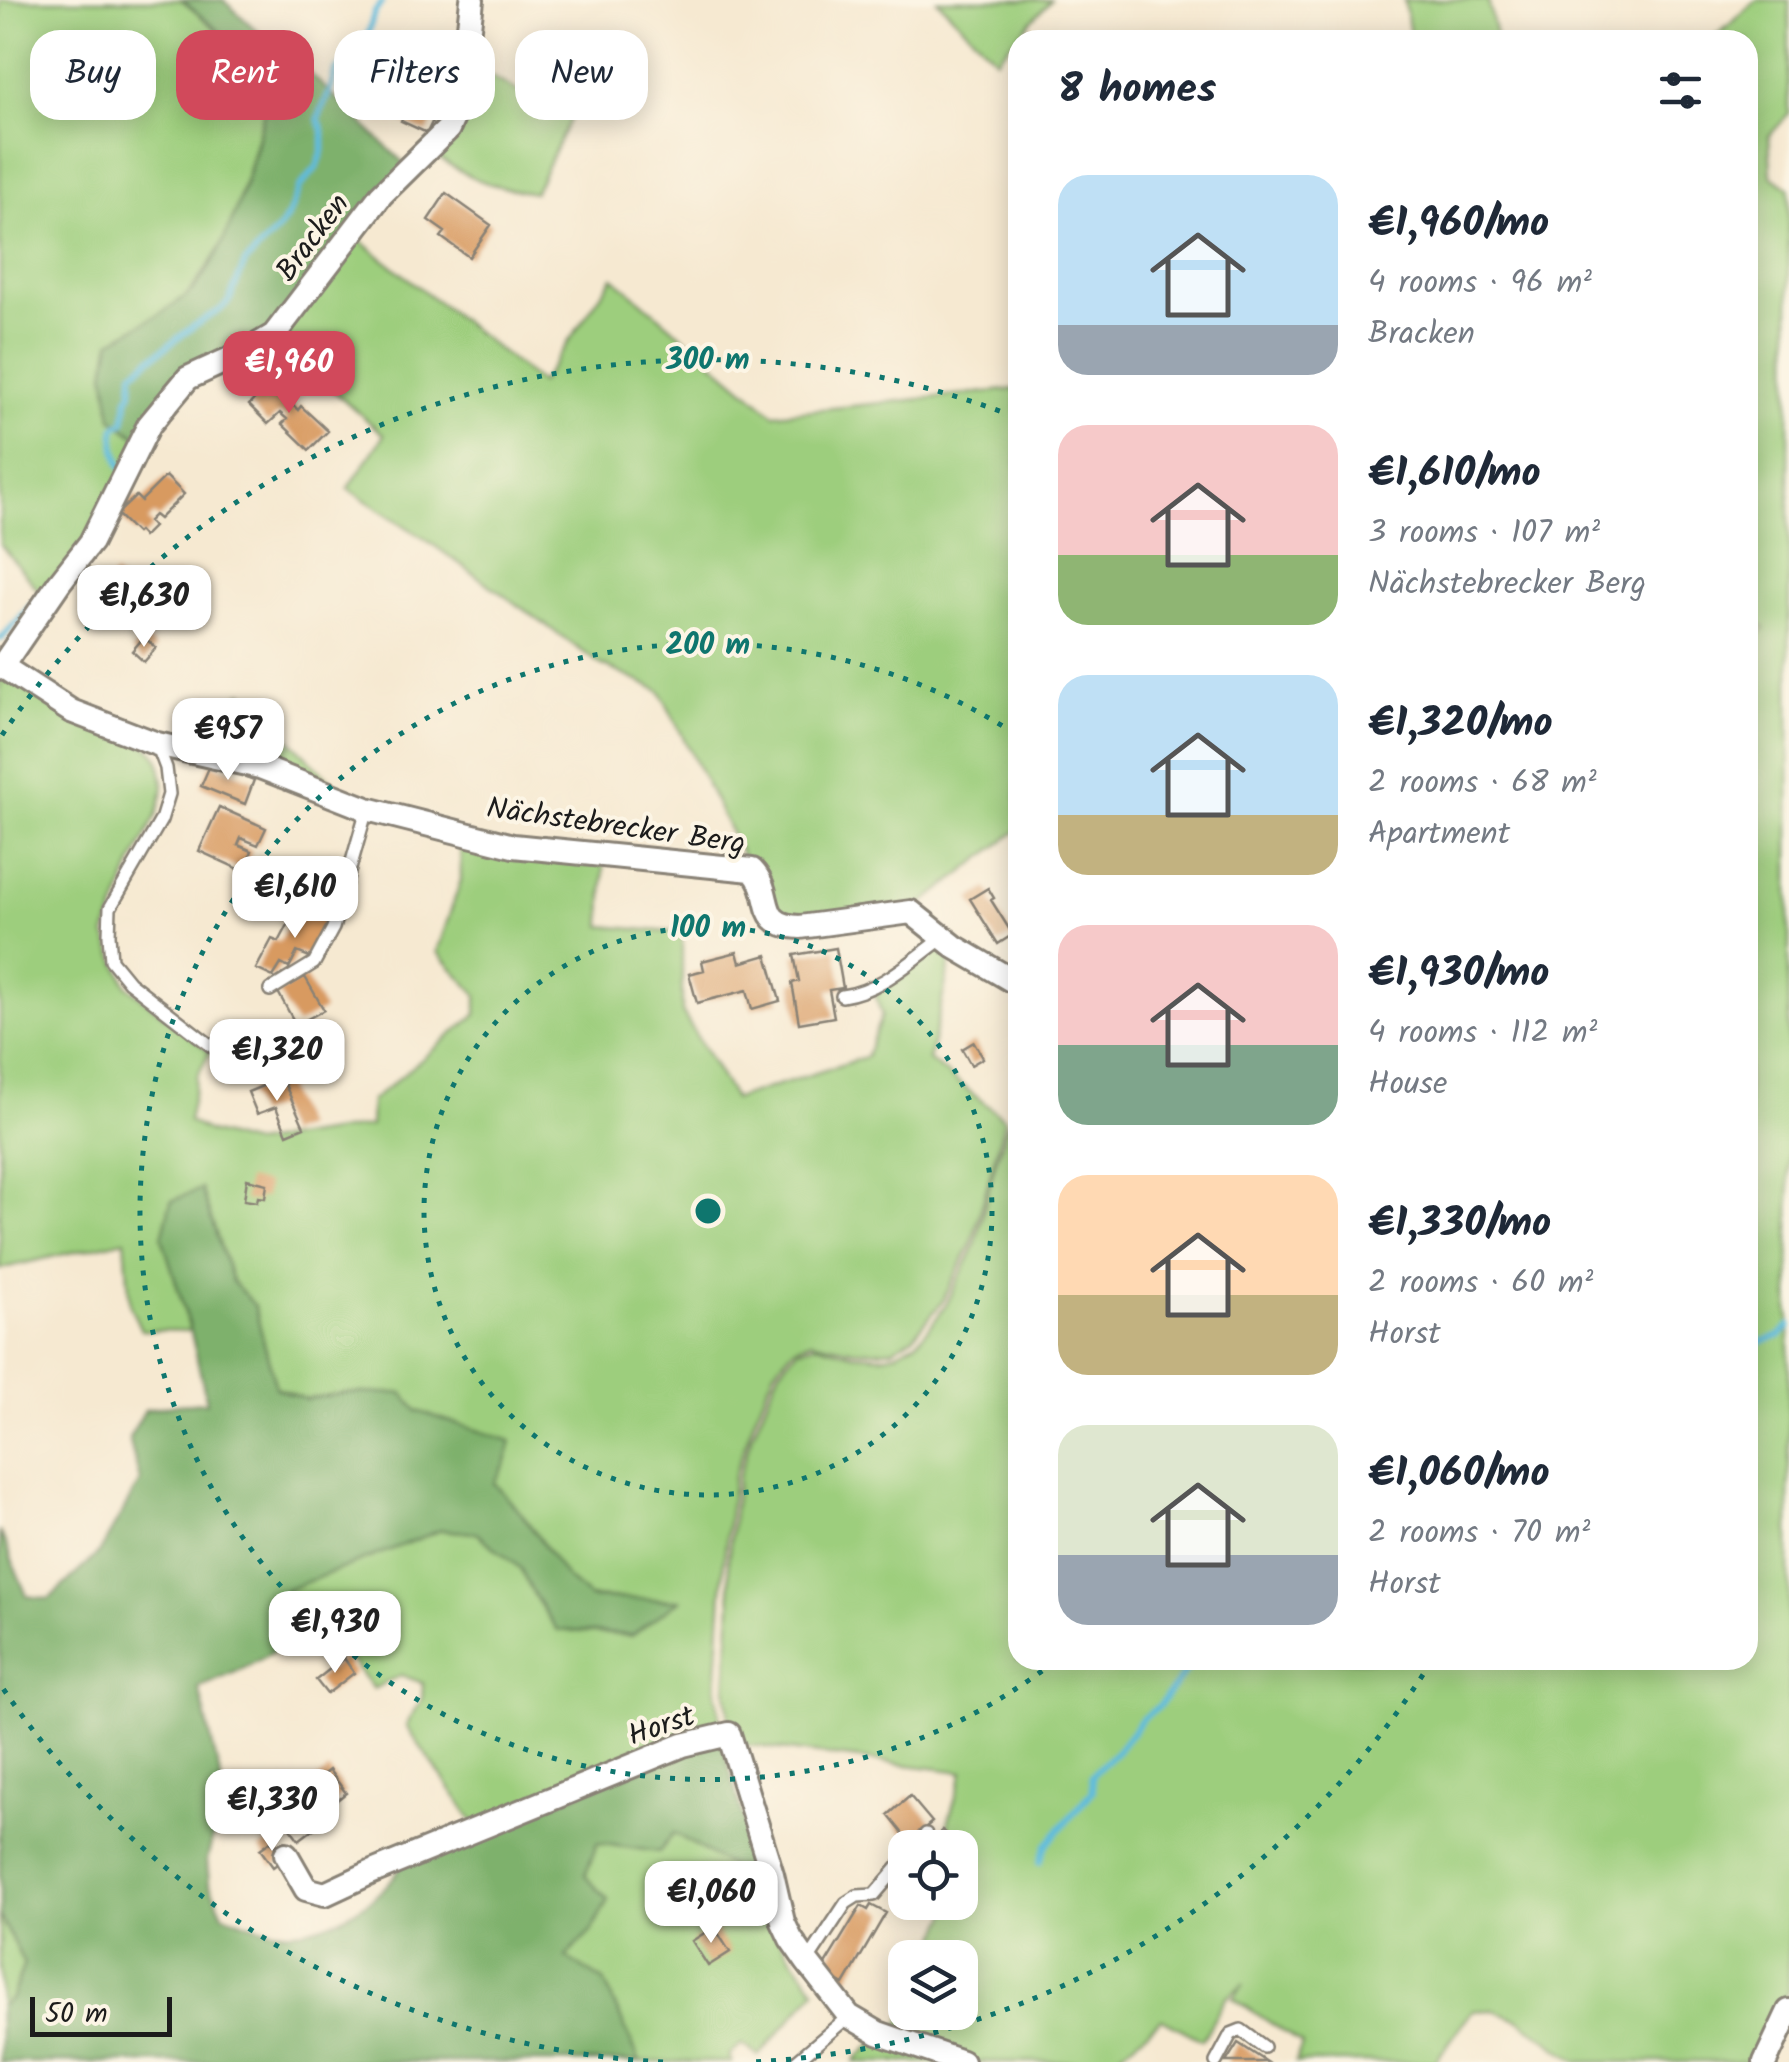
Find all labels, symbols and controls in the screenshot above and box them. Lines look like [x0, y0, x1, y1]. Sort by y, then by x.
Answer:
chip: Buy [30, 30, 156, 120]
chip: Rent [176, 30, 314, 120]
chip: Filters [334, 30, 495, 120]
chip: New [515, 30, 648, 120]
text: 8 homes [1058, 57, 1216, 124]
icon: filters [1653, 63, 1708, 118]
street label: Bracken [264, 184, 363, 293]
text: €1,960/mo [1368, 191, 1549, 258]
icon: home [1138, 215, 1258, 335]
text: 4 rooms · 96 m² [1368, 258, 1592, 309]
text: Bracken [1368, 309, 1475, 360]
pin: €1,960 [208, 331, 370, 416]
text: 300 m [665, 337, 750, 385]
text: €1,960 [245, 338, 333, 389]
text: €1,610/mo [1368, 441, 1541, 508]
icon: home [1138, 465, 1258, 585]
text: 3 rooms · 107 m² [1368, 508, 1600, 559]
text: Nächstebrecker Berg [1368, 559, 1646, 610]
pin: €1,630 [63, 565, 225, 650]
text: €1,630 [99, 572, 189, 623]
text: 200 m [666, 622, 750, 670]
text: €1,320/mo [1368, 691, 1553, 758]
pin: €957 [169, 698, 287, 783]
text: €957 [194, 705, 262, 756]
icon: home [1138, 715, 1258, 835]
text: 2 rooms · 68 m² [1368, 758, 1597, 809]
street label: Nächstebrecker Berg [483, 785, 748, 869]
text: Apartment [1368, 809, 1510, 860]
pin: €1,610 [214, 856, 376, 941]
text: €1,610 [254, 863, 336, 914]
text: 100 m [670, 905, 746, 953]
text: €1,930/mo [1368, 941, 1549, 1008]
icon: home [1138, 965, 1258, 1085]
text: 4 rooms · 112 m² [1368, 1008, 1597, 1059]
pin: €1,320 [196, 1019, 358, 1104]
text: €1,320 [232, 1026, 322, 1077]
text: House [1368, 1059, 1447, 1110]
text: €1,330/mo [1368, 1191, 1551, 1258]
centre of rings [690, 1193, 726, 1229]
icon: home [1138, 1215, 1258, 1335]
text: 2 rooms · 60 m² [1368, 1258, 1593, 1309]
text: Horst [1368, 1309, 1441, 1360]
text: €1,060/mo [1368, 1441, 1550, 1508]
icon: home [1138, 1465, 1258, 1585]
text: 2 rooms · 70 m² [1368, 1508, 1590, 1559]
text: Horst [1368, 1559, 1441, 1610]
pin: €1,930 [254, 1591, 416, 1676]
text: €1,930 [291, 1598, 379, 1649]
street label: Horst [622, 1693, 702, 1761]
pin: €1,330 [191, 1769, 353, 1854]
text: €1,330 [227, 1776, 317, 1827]
map controls [888, 1830, 978, 2030]
button: locate [888, 1830, 978, 1920]
pin: €1,060 [630, 1861, 792, 1946]
text: €1,060 [667, 1868, 755, 1919]
button: layers [888, 1940, 978, 2030]
scale bar [30, 1992, 172, 2036]
text: 50 m [45, 1992, 108, 2037]

